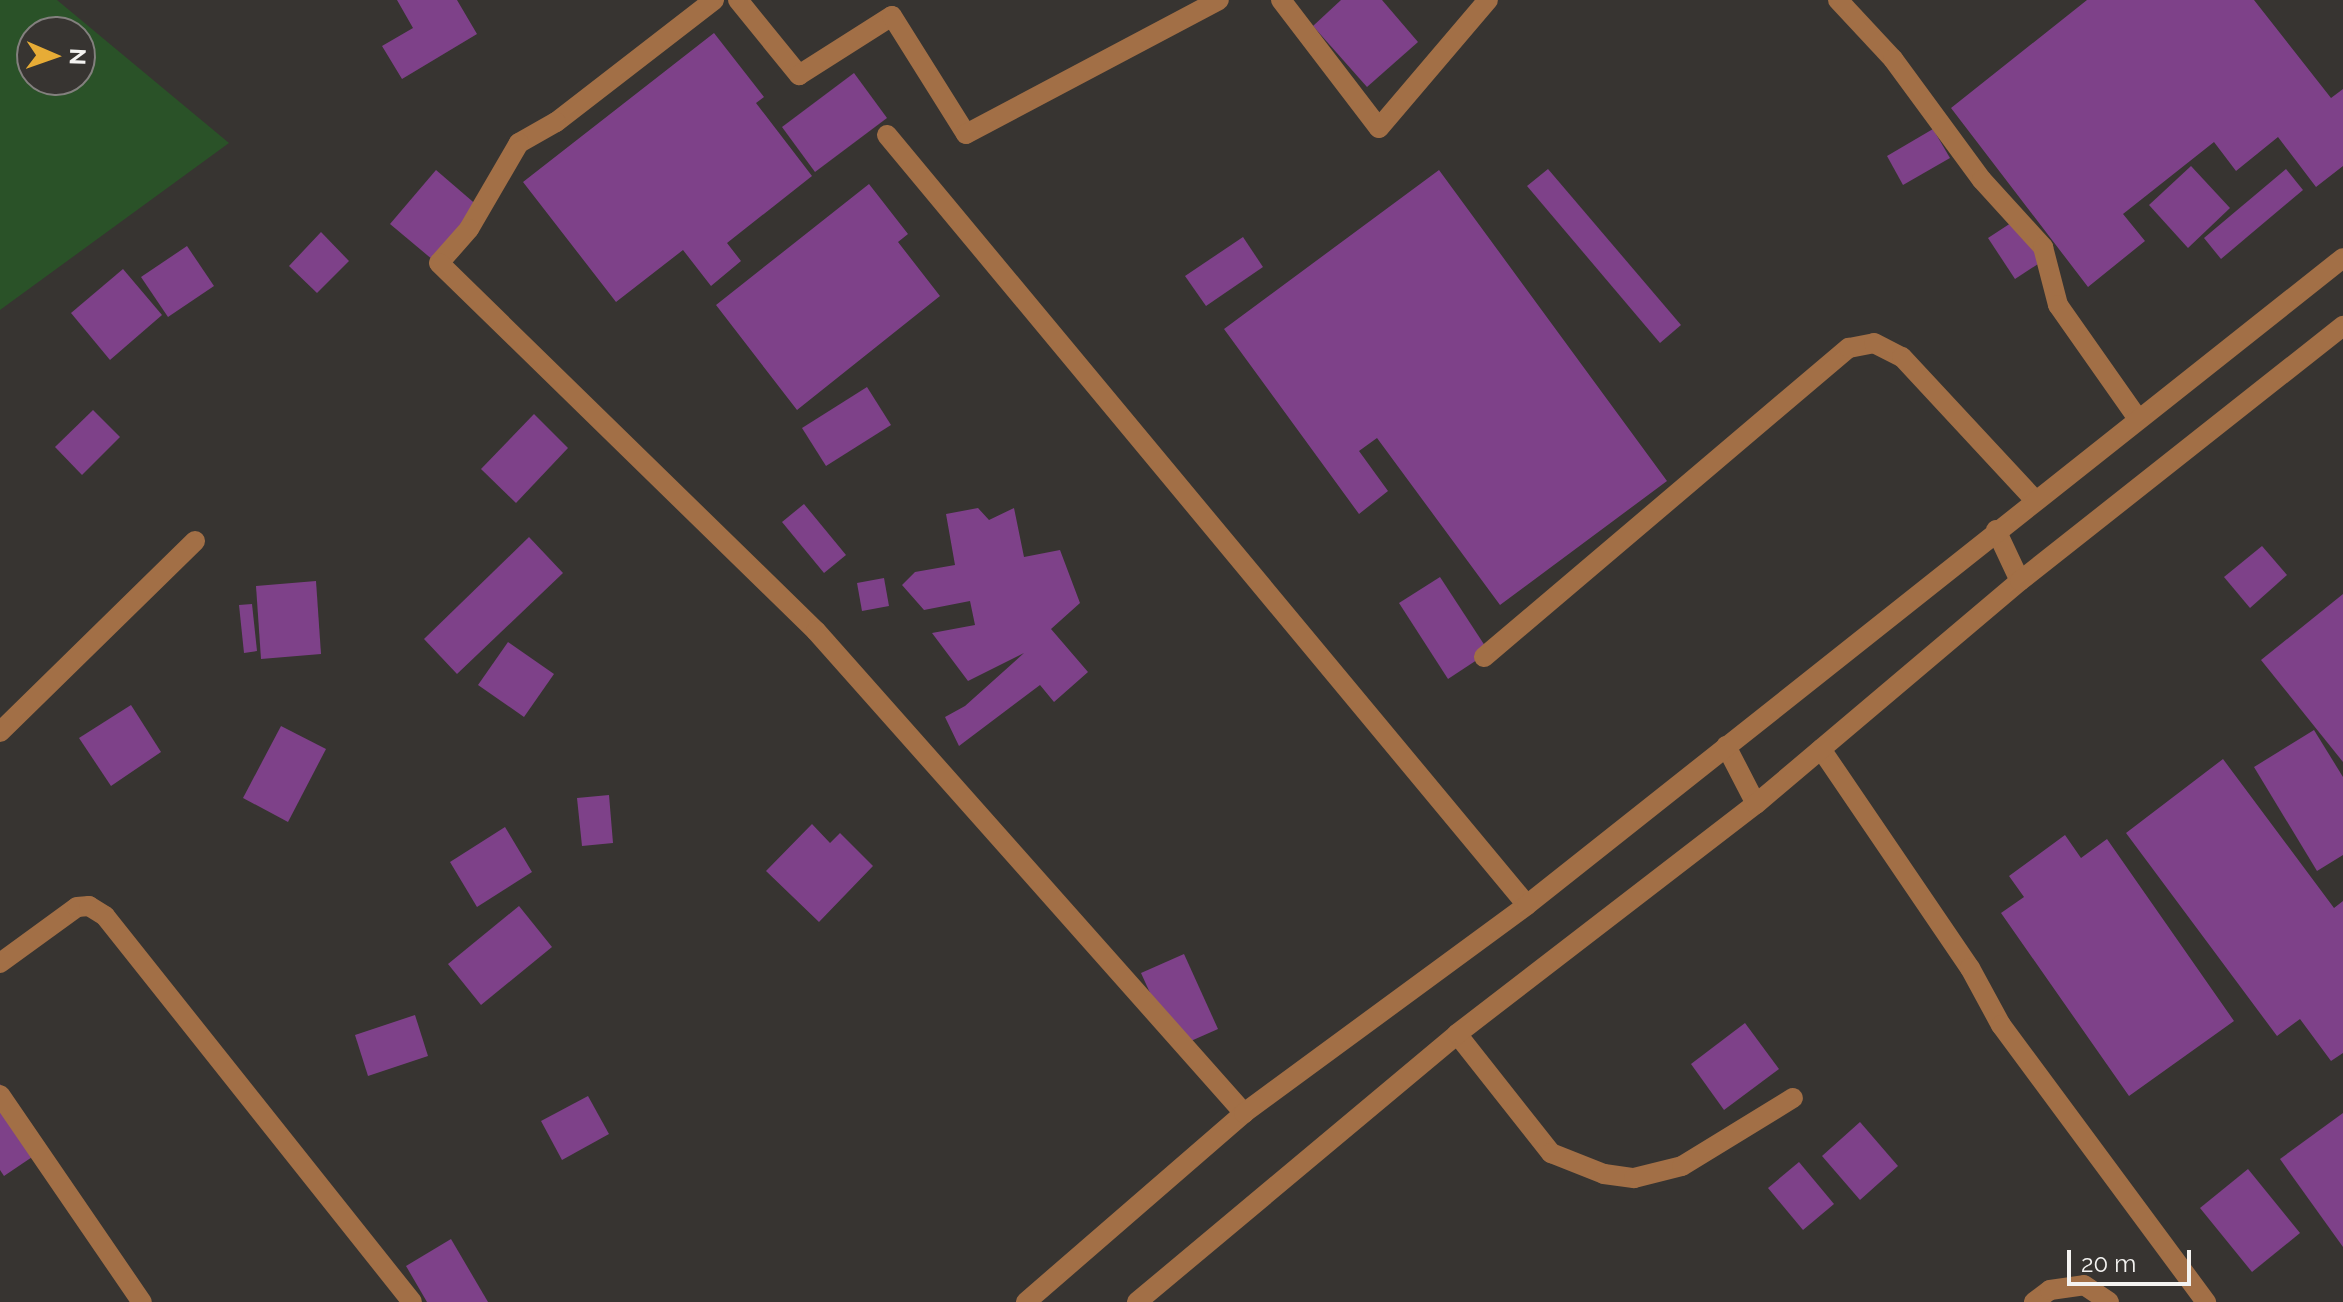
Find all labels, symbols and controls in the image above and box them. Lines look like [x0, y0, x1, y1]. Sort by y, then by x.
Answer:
north arrow [16, 16, 96, 96]
text: N [65, 48, 91, 66]
scale bar [2071, 1234, 2195, 1284]
text: 20 m [2081, 1249, 2136, 1278]

